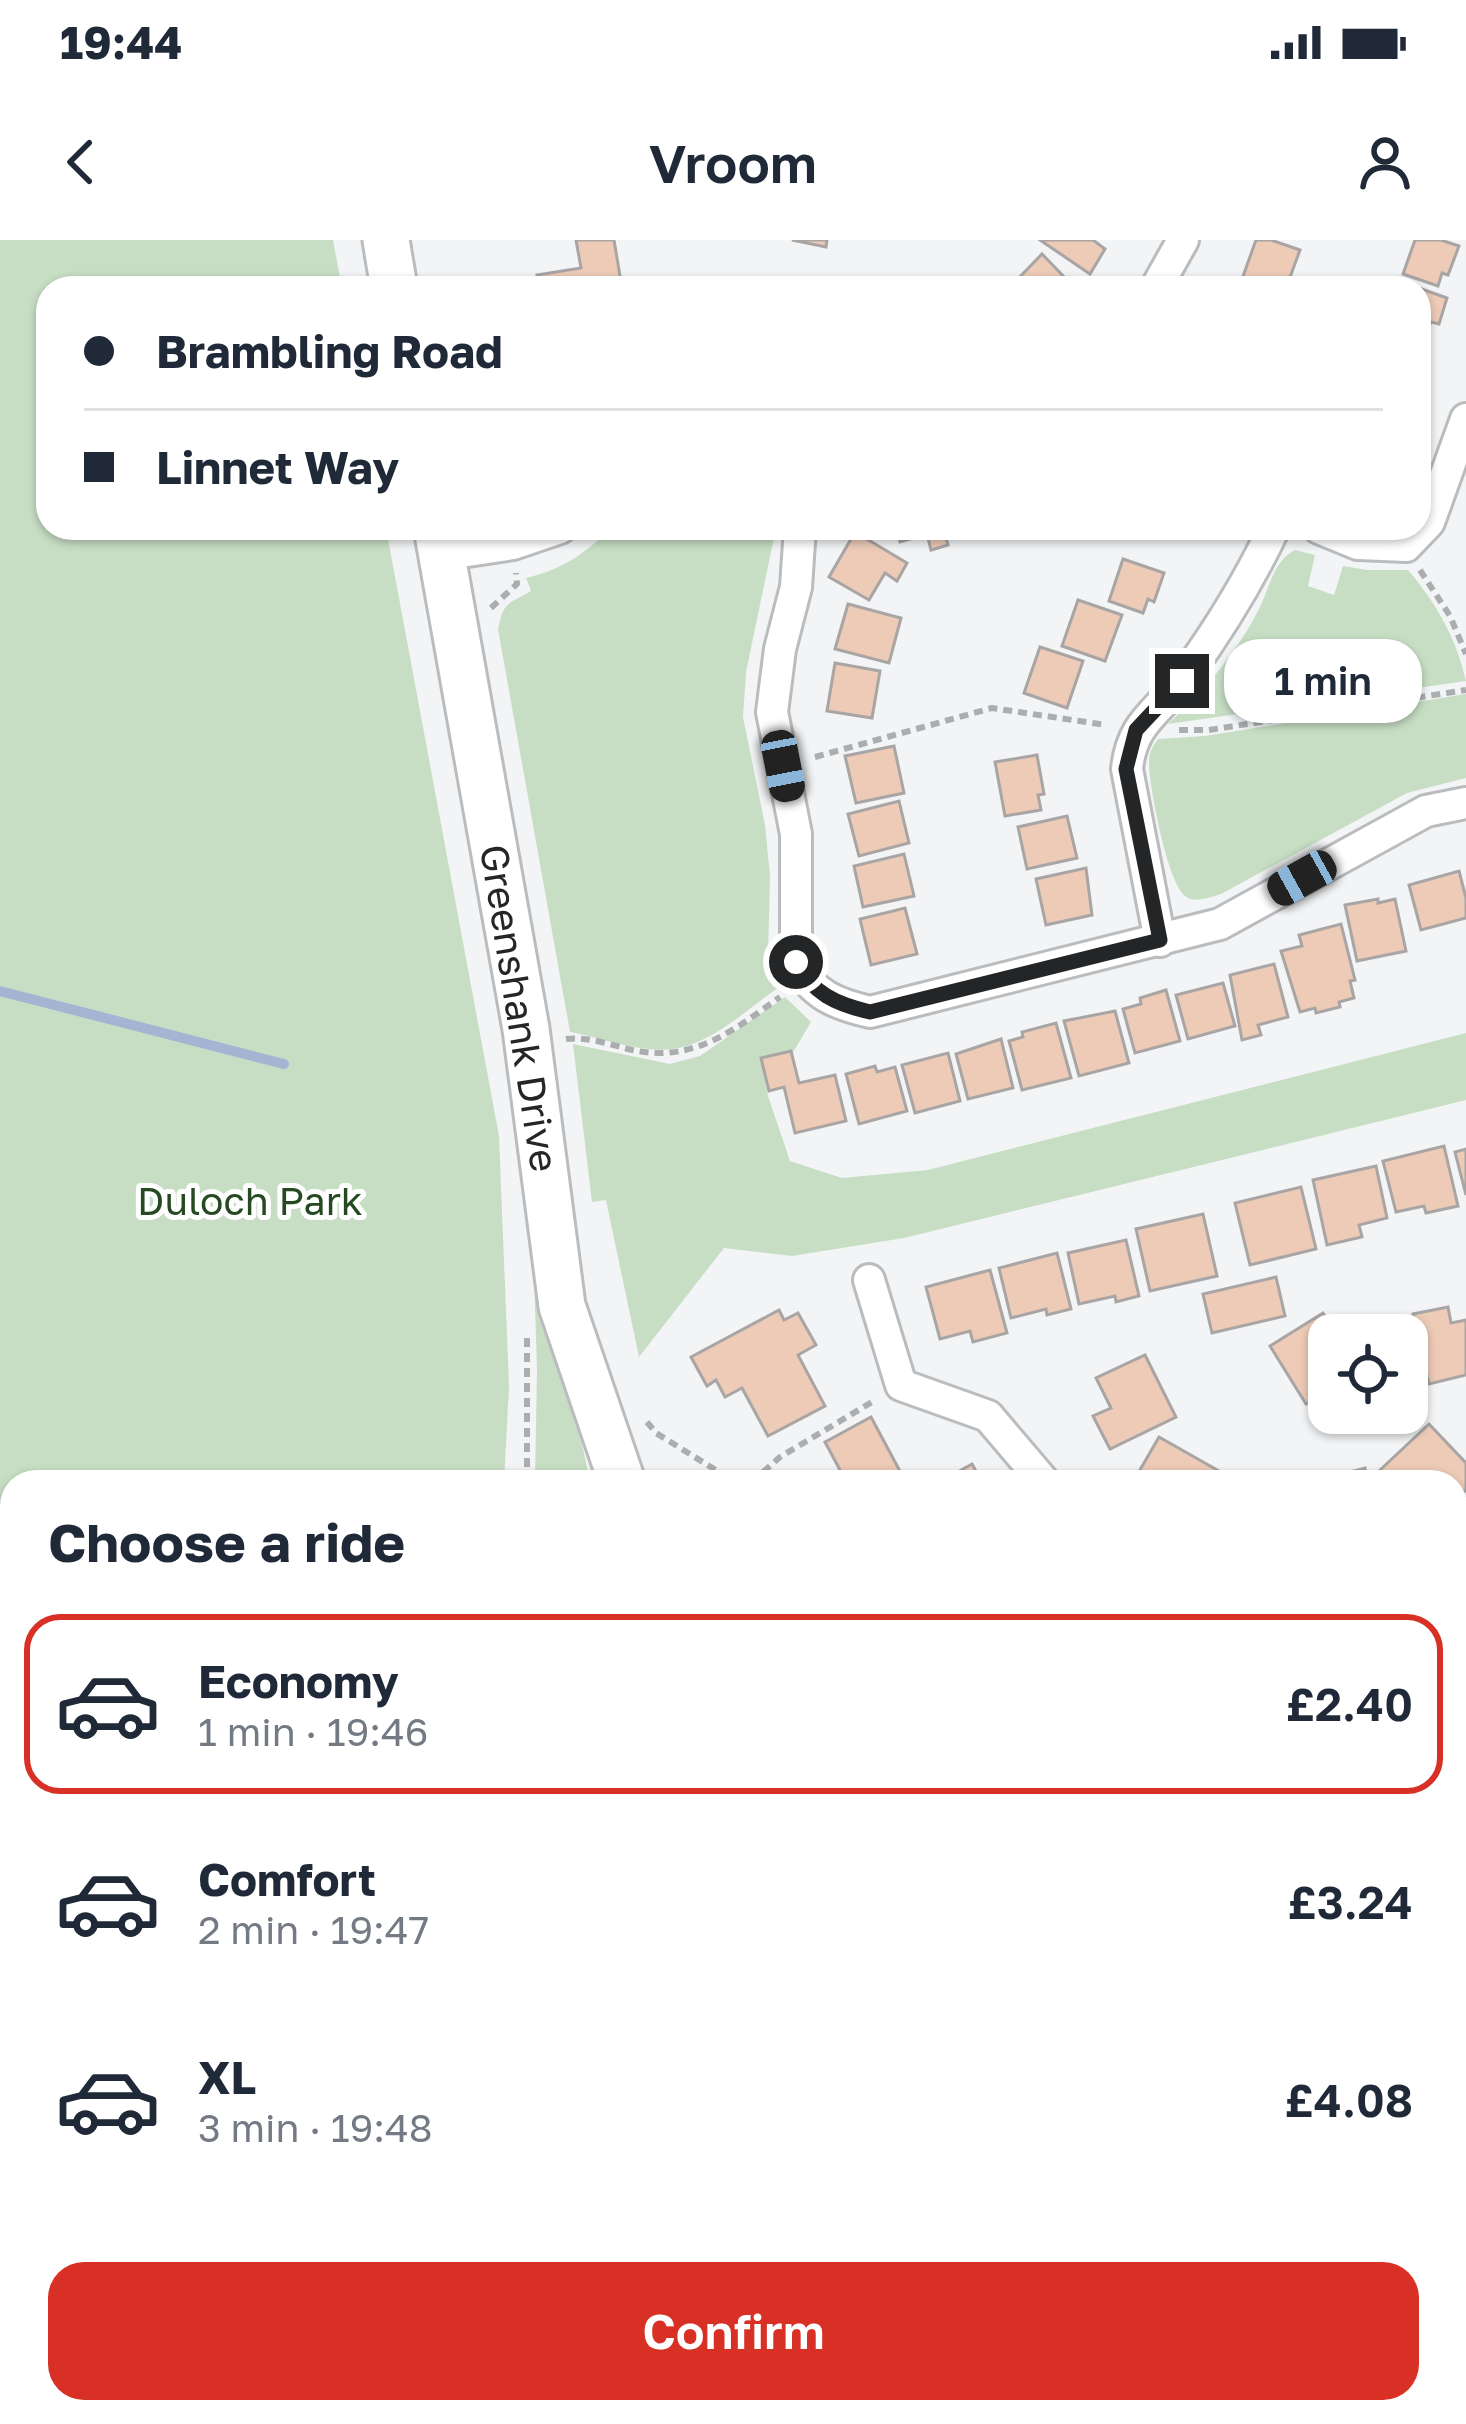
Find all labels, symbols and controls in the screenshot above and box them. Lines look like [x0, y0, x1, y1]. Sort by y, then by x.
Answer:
text: 19:44 [60, 15, 182, 69]
icon: back [48, 129, 114, 195]
icon: person [1352, 129, 1418, 195]
text: Vroom [649, 130, 817, 195]
text: Brambling Road [156, 324, 503, 378]
text: Linnet Way [156, 440, 399, 494]
callout: 1 min [1224, 639, 1422, 723]
route end [1155, 654, 1209, 708]
text: 1 min [1274, 657, 1372, 704]
car [758, 727, 808, 805]
street label: Greenshank Drive [471, 841, 569, 1175]
car [1262, 845, 1342, 911]
route start [769, 935, 823, 989]
park label: Duloch Park [137, 1177, 363, 1224]
map controls [1308, 1314, 1428, 1434]
button: locate [1308, 1314, 1428, 1434]
text: Choose a ride [48, 1509, 405, 1574]
icon: car [54, 1650, 162, 1758]
text: Economy [198, 1654, 399, 1708]
text: £2.40 [1286, 1677, 1413, 1731]
text: 1 min · 19:46 [198, 1708, 428, 1755]
icon: car [54, 1848, 162, 1956]
text: Comfort [198, 1852, 376, 1906]
text: £3.24 [1287, 1875, 1413, 1929]
text: 2 min · 19:47 [198, 1906, 429, 1953]
icon: car [54, 2046, 162, 2154]
text: XL [198, 2050, 256, 2104]
text: £4.08 [1285, 2073, 1413, 2127]
text: 3 min · 19:48 [198, 2104, 433, 2151]
button: Confirm [48, 2262, 1419, 2400]

